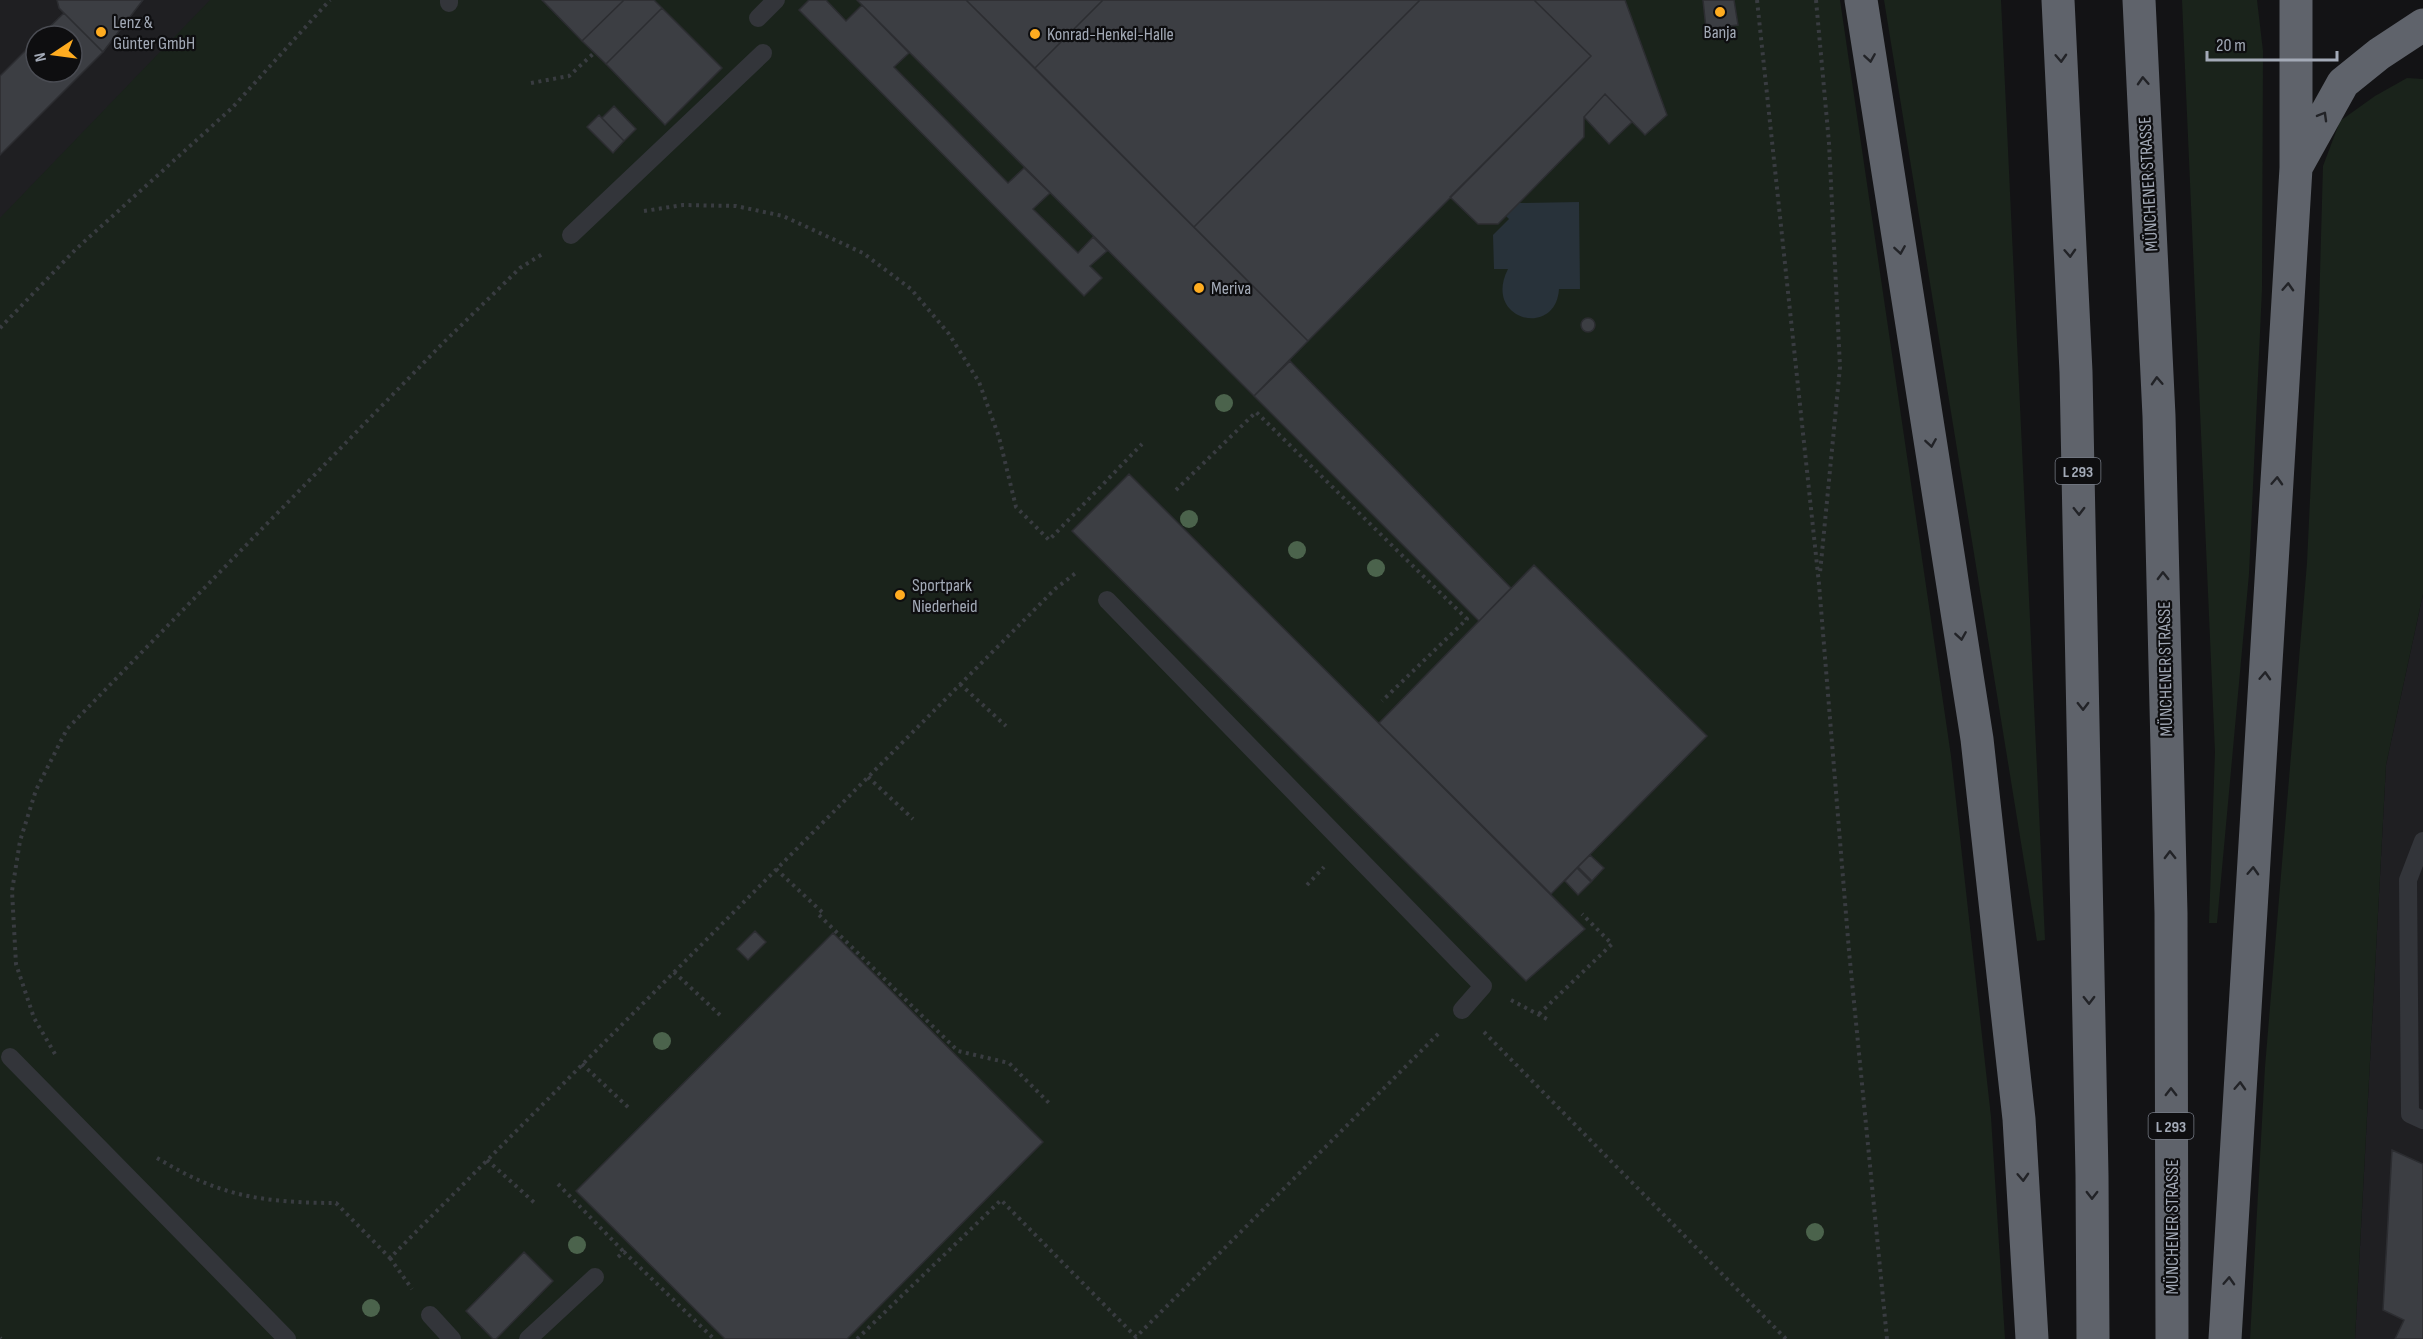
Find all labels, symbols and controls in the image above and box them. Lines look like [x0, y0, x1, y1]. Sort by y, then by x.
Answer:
marker: Banja [1713, 5, 1727, 19]
place label: Lenz & Günter GmbH [113, 12, 195, 54]
place label: Banja [1704, 22, 1736, 43]
north arrow [24, 24, 84, 84]
place label: Konrad-Henkel-Halle [1047, 24, 1174, 45]
scale bar [2207, 24, 2338, 62]
marker: Lenz & Günter GmbH [94, 25, 108, 39]
marker: Konrad-Henkel-Halle [1028, 27, 1042, 41]
text: 20 m [2216, 35, 2246, 56]
text: N [31, 51, 51, 63]
one-way arrow [1863, 52, 1876, 62]
one-way arrow [2054, 54, 2067, 63]
one-way arrow [2136, 77, 2149, 86]
one-way arrow [2316, 112, 2327, 123]
street label: MÜNCHENER STRASSE [2134, 116, 2163, 252]
one-way arrow [1894, 246, 1906, 255]
one-way arrow [2064, 249, 2077, 258]
place label: Meriva [1211, 278, 1251, 299]
marker: Meriva [1192, 281, 1206, 295]
one-way arrow [2282, 282, 2295, 291]
one-way arrow [2151, 376, 2164, 385]
one-way arrow [1924, 438, 1936, 448]
road number: L 293 [2056, 458, 2100, 484]
one-way arrow [2270, 477, 2283, 486]
one-way arrow [2073, 507, 2085, 516]
one-way arrow [2157, 571, 2169, 580]
place label: Sportpark Niederheid [912, 575, 977, 617]
marker: Sportpark Niederheid [893, 588, 907, 602]
street label: MÜNCHENER STRASSE [2154, 601, 2177, 737]
one-way arrow [1954, 630, 1967, 640]
one-way arrow [2258, 671, 2271, 680]
one-way arrow [2077, 701, 2089, 710]
one-way arrow [2163, 850, 2176, 859]
one-way arrow [2247, 866, 2260, 875]
one-way arrow [2083, 996, 2095, 1005]
one-way arrow [2234, 1081, 2247, 1090]
one-way arrow [2165, 1087, 2177, 1096]
road number: L 293 [2148, 1113, 2194, 1139]
street label: MÜNCHENER STRASSE [2162, 1159, 2183, 1295]
one-way arrow [2016, 1173, 2029, 1182]
one-way arrow [2086, 1191, 2098, 1200]
one-way arrow [2222, 1276, 2235, 1285]

